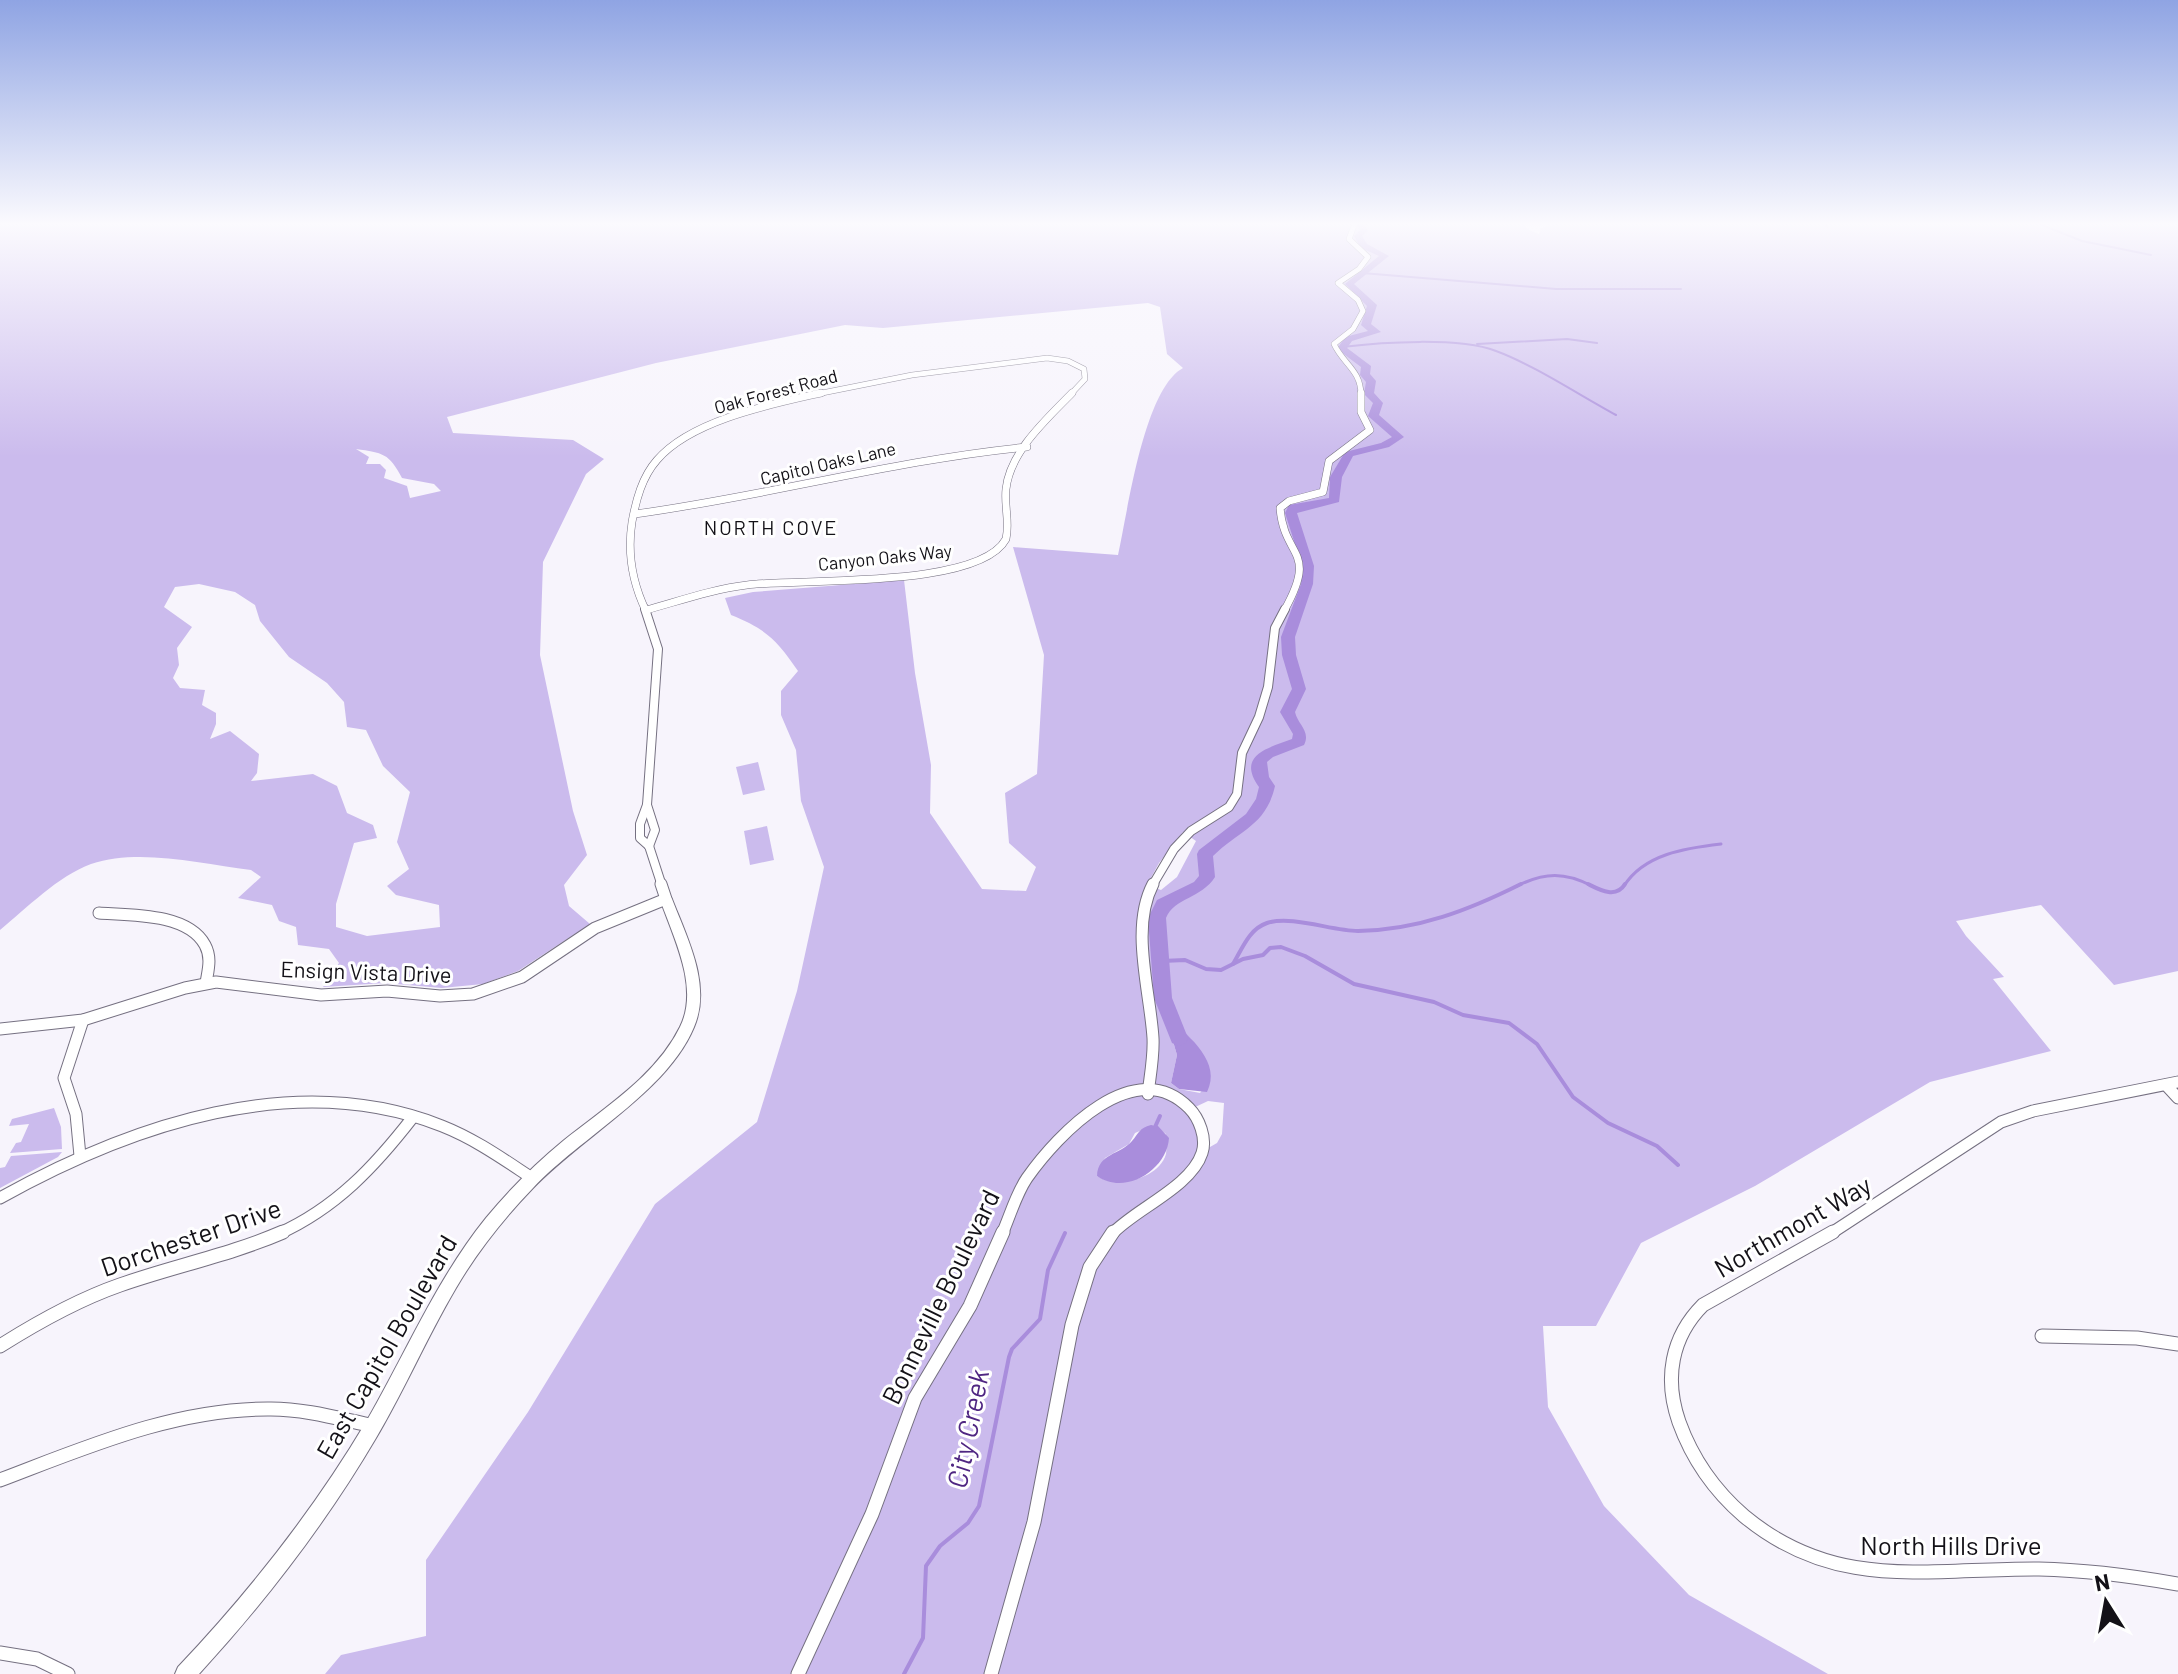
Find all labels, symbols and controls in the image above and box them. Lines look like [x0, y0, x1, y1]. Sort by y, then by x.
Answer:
street label: Oak Forest Road [712, 364, 840, 418]
street label: Capitol Oaks Lane [758, 437, 898, 489]
district label: NORTH COVE [704, 515, 838, 539]
street label: Canyon Oaks Way [817, 539, 953, 575]
street label: Ensign Vista Drive [280, 955, 452, 987]
street label: Northmont Way [1708, 1168, 1876, 1283]
street label: Bonneville Boulevard [874, 1184, 1005, 1409]
street label: Dorchester Drive [96, 1191, 285, 1282]
street label: East Capitol Boulevard [309, 1229, 462, 1464]
water label: City Creek [939, 1366, 995, 1491]
street label: North Hills Drive [1860, 1529, 2042, 1560]
north arrow [2066, 1562, 2146, 1642]
text: N [2092, 1567, 2112, 1596]

